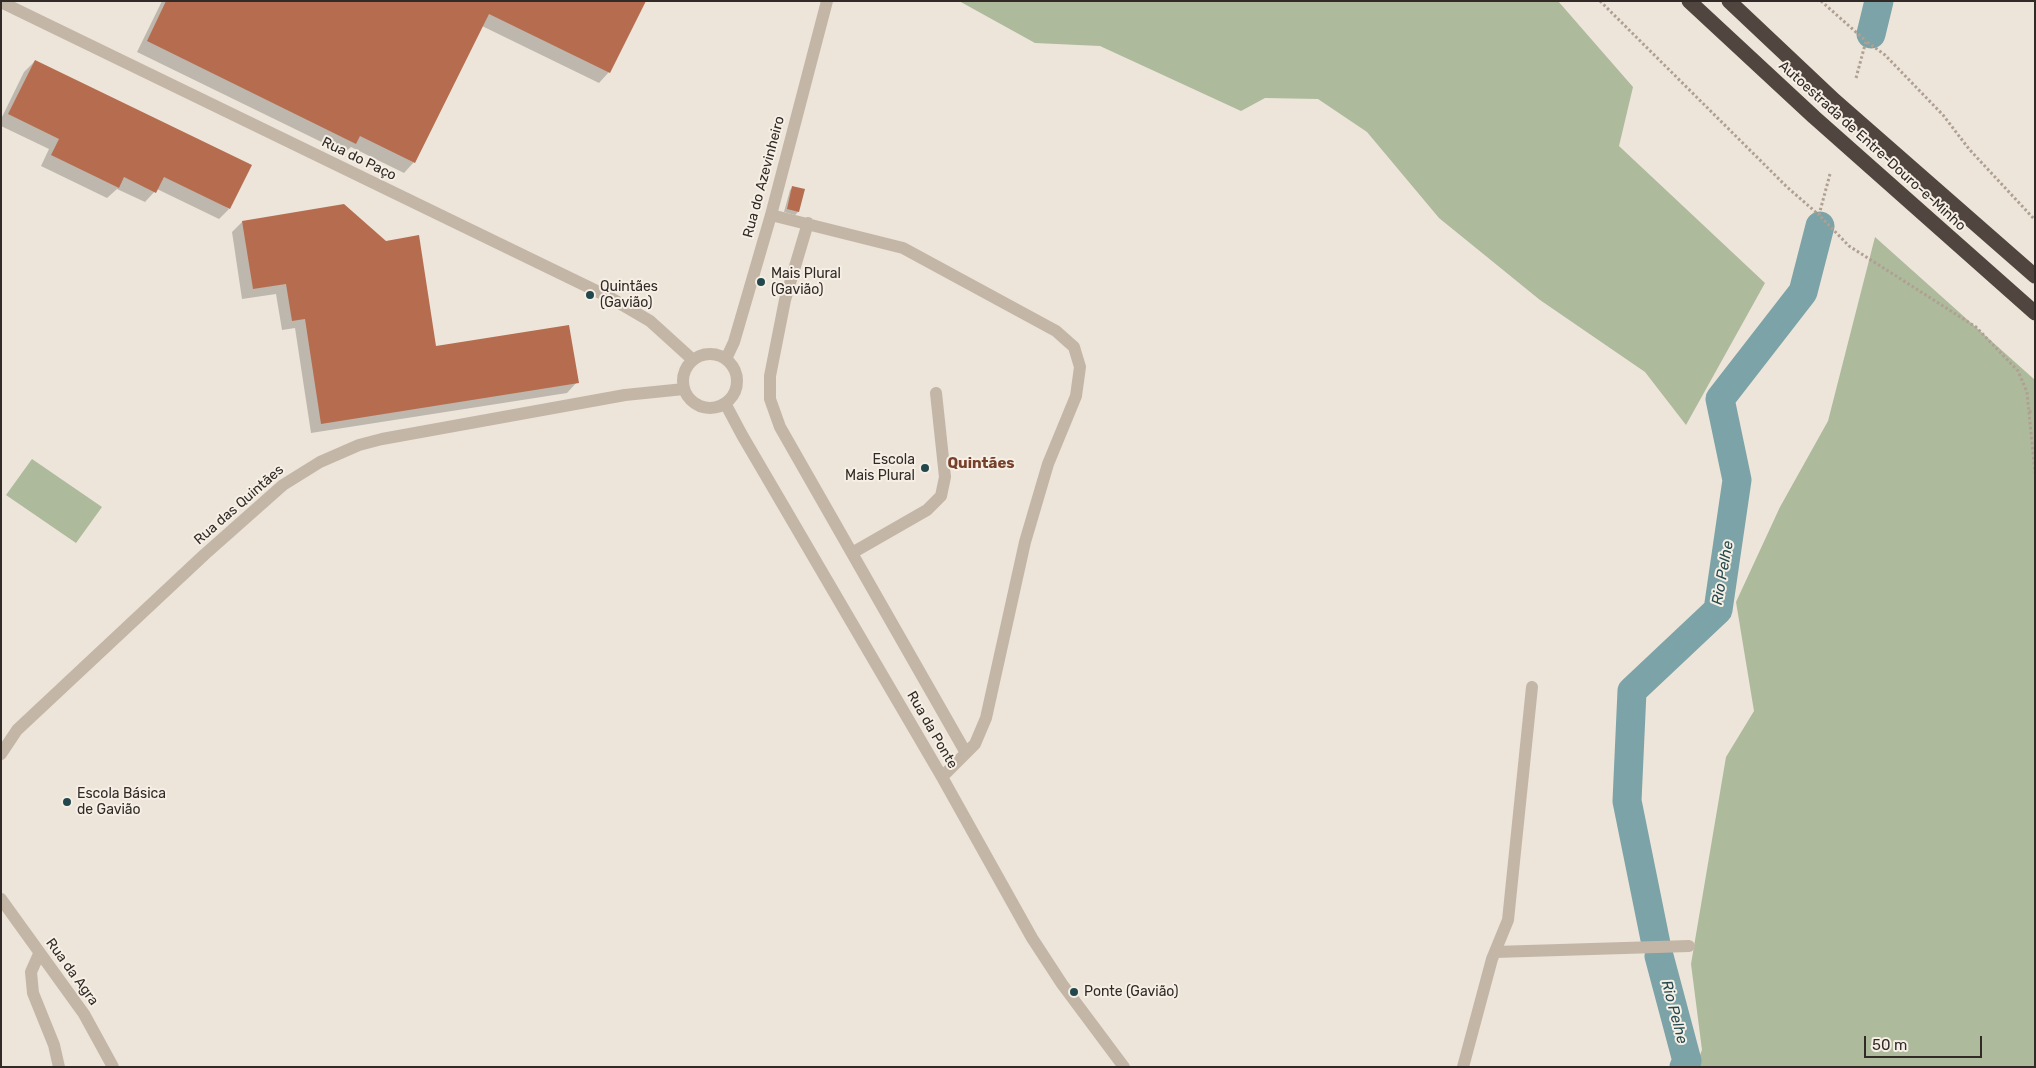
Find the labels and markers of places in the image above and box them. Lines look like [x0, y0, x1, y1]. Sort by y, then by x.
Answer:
place label: Mais Plural (Gavião) [771, 266, 841, 298]
marker: Mais Plural (Gavião) [755, 276, 767, 288]
place label: Quintães (Gavião) [600, 279, 658, 312]
marker: Quintães (Gavião) [584, 289, 596, 301]
place label: Escola Mais Plural [845, 452, 915, 484]
marker: Escola Mais Plural [919, 462, 931, 474]
place label: Escola Básica de Gavião [77, 786, 166, 819]
marker: Escola Básica de Gavião [61, 796, 73, 808]
place label: Ponte (Gavião) [1084, 984, 1179, 1000]
marker: Ponte (Gavião) [1068, 986, 1080, 998]

